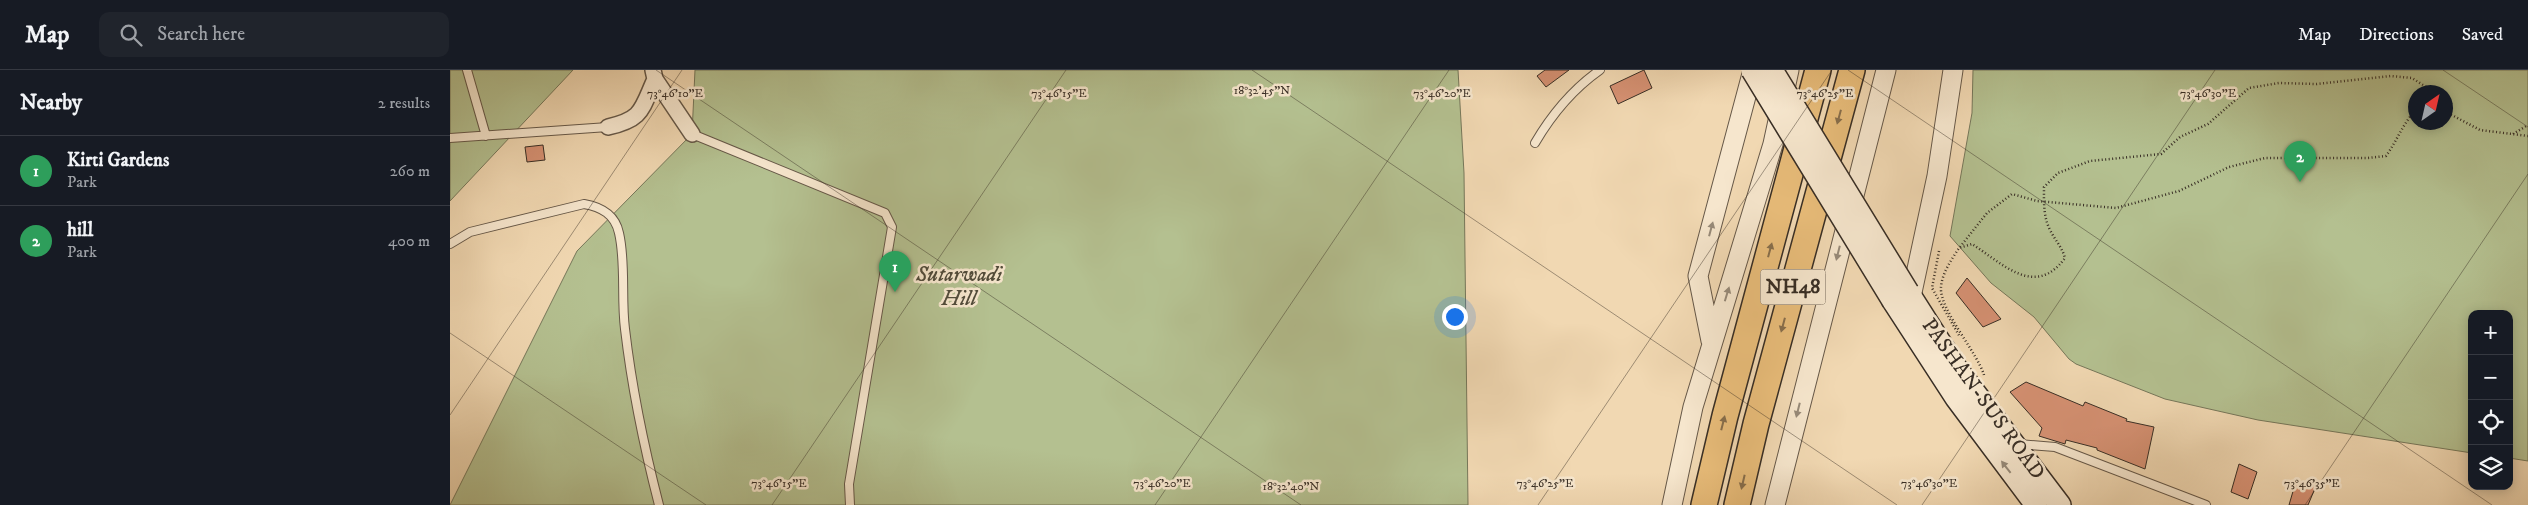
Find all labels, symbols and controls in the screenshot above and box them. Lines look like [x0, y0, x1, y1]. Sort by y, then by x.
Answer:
search box [99, 12, 449, 57]
text: Map [25, 20, 69, 50]
icon: search [117, 21, 145, 49]
text: Search here [157, 23, 245, 46]
text: Map [2298, 24, 2331, 46]
text: Directions [2359, 24, 2434, 46]
text: Saved [2462, 24, 2503, 46]
text: 18°32'45"N [1234, 83, 1290, 98]
north arrow [2408, 85, 2453, 130]
text: 73°46'10"E [647, 86, 704, 101]
text: 73°46'15"E [1031, 86, 1087, 101]
text: 73°46'20"E [1413, 86, 1471, 101]
text: 73°46'25"E [1796, 86, 1854, 101]
text: 73°46'30"E [2180, 86, 2237, 101]
text: Nearby [20, 90, 82, 116]
text: 2 results [378, 93, 430, 113]
one-way arrow [1835, 110, 1843, 125]
pin: 2 [2284, 141, 2316, 182]
text: Kirti Gardens [67, 149, 169, 172]
text: 1 [33, 161, 39, 181]
text: 260 m [390, 161, 430, 181]
text: Park [67, 172, 97, 192]
text: hill [67, 219, 93, 242]
one-way arrow [1707, 222, 1715, 237]
text: 2 [32, 231, 40, 251]
text: 400 m [388, 231, 430, 251]
text: Park [67, 242, 97, 262]
one-way arrow [1766, 242, 1774, 257]
one-way arrow [1834, 245, 1842, 260]
pin: 1 [879, 251, 911, 292]
park label: Sutarwadi Hill [915, 262, 1004, 312]
road number: NH48 [1760, 270, 1826, 304]
one-way arrow [1724, 286, 1732, 301]
your location [1442, 304, 1468, 330]
map controls [2468, 310, 2513, 490]
button: + [2468, 310, 2513, 355]
street label: PASHAN-SUS ROAD [1916, 313, 2050, 485]
one-way arrow [1779, 317, 1787, 332]
button: − [2468, 355, 2513, 400]
button: locate [2468, 400, 2513, 445]
one-way arrow [1794, 403, 1802, 418]
one-way arrow [1719, 416, 1727, 431]
button: layers [2468, 445, 2513, 490]
one-way arrow [2000, 461, 2011, 474]
one-way arrow [1739, 475, 1747, 490]
text: 73°46'15"E [751, 476, 807, 491]
text: 73°46'20"E [1133, 476, 1191, 491]
text: 73°46'25"E [1516, 476, 1574, 491]
text: 73°46'30"E [1901, 476, 1958, 491]
text: 73°46'35"E [2284, 476, 2340, 491]
text: 18°32'40"N [1263, 479, 1320, 494]

